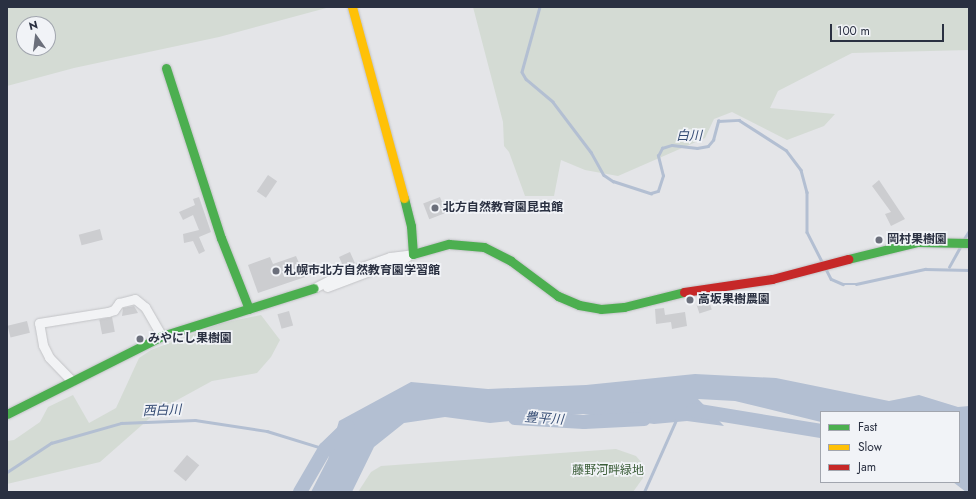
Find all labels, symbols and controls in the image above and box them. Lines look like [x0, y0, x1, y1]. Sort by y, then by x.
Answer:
north arrow [16, 16, 56, 56]
scale bar [832, 16, 946, 42]
text: N [27, 17, 40, 34]
text: 100 m [837, 22, 870, 40]
water label: 白川 [676, 128, 702, 144]
place label: 北方自然教育園昆虫館 [443, 201, 563, 215]
marker: 北方自然教育園昆虫館 [430, 203, 440, 213]
place label: 岡村果樹園 [887, 233, 947, 247]
marker: 岡村果樹園 [874, 235, 884, 245]
place label: 札幌市北方自然教育園学習館 [284, 264, 440, 278]
marker: 札幌市北方自然教育園学習館 [271, 266, 281, 276]
place label: 高坂果樹農園 [698, 293, 770, 307]
marker: 高坂果樹農園 [685, 295, 695, 305]
place label: みやにし果樹園 [148, 332, 232, 346]
marker: みやにし果樹園 [135, 334, 145, 344]
water label: 西白川 [142, 403, 182, 419]
water label: 豊平川 [524, 410, 564, 428]
legend [820, 411, 960, 483]
text: Fast [858, 418, 877, 436]
text: Slow [858, 438, 882, 456]
text: Jam [858, 458, 876, 476]
park label: 藤野河畔緑地 [572, 464, 644, 478]

